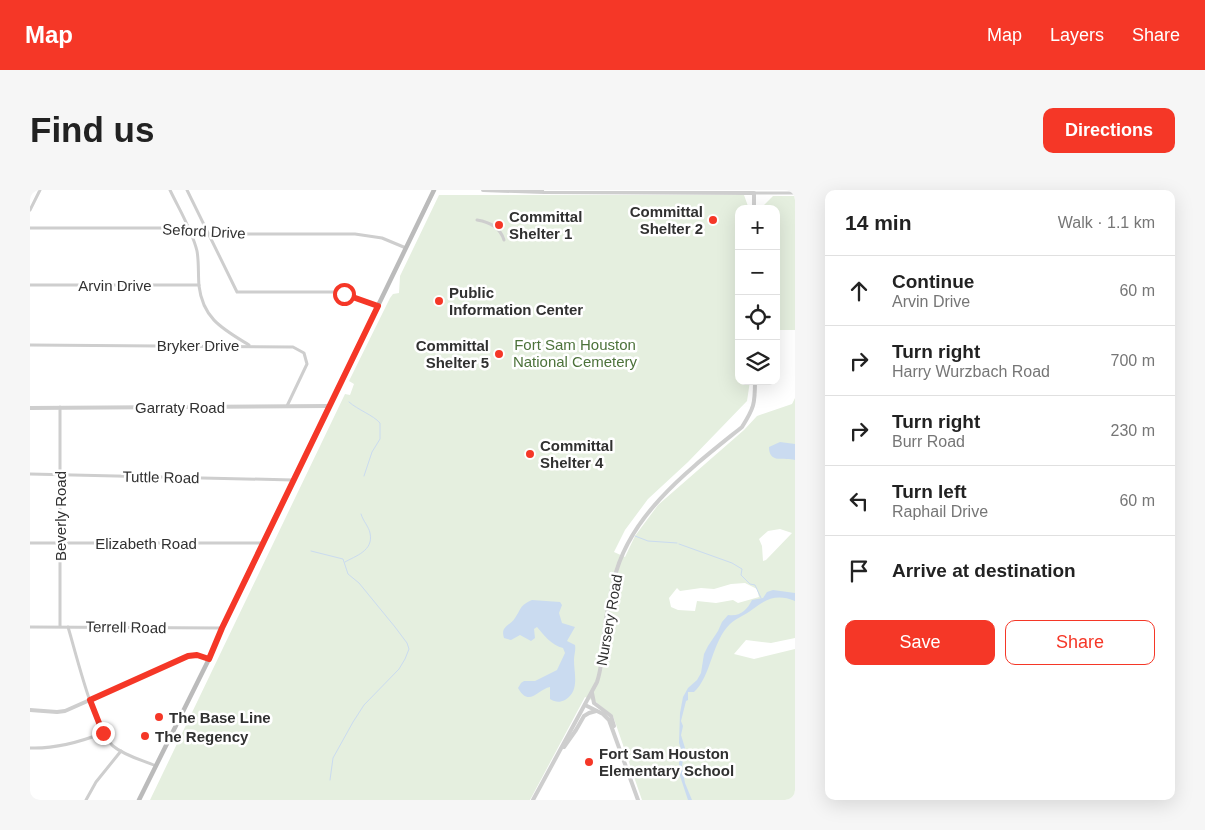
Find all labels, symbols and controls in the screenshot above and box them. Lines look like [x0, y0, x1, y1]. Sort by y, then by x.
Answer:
text: Map [25, 21, 73, 48]
text: Map [987, 25, 1022, 45]
text: Layers [1050, 25, 1104, 45]
text: Share [1132, 25, 1180, 45]
button: Directions [1043, 108, 1175, 153]
text: Find us [30, 110, 154, 149]
place label: Committal Shelter 2 [630, 203, 703, 237]
map controls [735, 205, 780, 385]
button: + [735, 205, 780, 250]
place label: Committal Shelter 1 [509, 208, 582, 242]
text: 14 min [845, 211, 912, 234]
marker: Committal Shelter 2 [707, 214, 719, 226]
text: Walk · 1.1 km [1058, 214, 1155, 231]
marker: Committal Shelter 1 [493, 219, 505, 231]
street label: Seford Drive [162, 220, 246, 242]
button: − [735, 250, 780, 295]
text: Continue [892, 271, 974, 292]
street label: Arvin Drive [78, 277, 152, 294]
icon: ahead [845, 277, 873, 305]
text: 60 m [1119, 282, 1155, 299]
route start [333, 283, 356, 306]
place label: Public Information Center [449, 284, 583, 318]
text: Arvin Drive [892, 293, 970, 310]
marker: Public Information Center [433, 295, 445, 307]
button: locate [735, 295, 780, 340]
park label: Fort Sam Houston National Cemetery [513, 336, 638, 370]
street label: Bryker Drive [157, 337, 239, 354]
place label: Committal Shelter 5 [416, 337, 489, 371]
button: layers [735, 340, 780, 385]
text: Turn right [892, 341, 980, 362]
icon: right [845, 347, 873, 375]
marker: Committal Shelter 5 [493, 348, 505, 360]
text: 700 m [1111, 352, 1155, 369]
text: Harry Wurzbach Road [892, 363, 1050, 380]
street label: Garraty Road [135, 399, 225, 416]
text: Turn right [892, 411, 980, 432]
icon: right [845, 417, 873, 445]
text: 230 m [1111, 422, 1155, 439]
text: Burr Road [892, 433, 965, 450]
place label: Committal Shelter 4 [540, 437, 613, 471]
marker: Committal Shelter 4 [524, 448, 536, 460]
street label: Tuttle Road [122, 468, 200, 486]
street label: Beverly Road [52, 471, 69, 561]
text: Turn left [892, 481, 967, 502]
icon: left [845, 487, 873, 515]
text: 60 m [1119, 492, 1155, 509]
text: Raphail Drive [892, 503, 988, 520]
street label: Elizabeth Road [95, 535, 197, 552]
icon: arrive [845, 557, 873, 585]
text: Arrive at destination [892, 560, 1076, 581]
street label: Nursery Road [593, 573, 625, 667]
street label: Terrell Road [85, 618, 167, 636]
button: Save [845, 620, 995, 665]
button: Share [1005, 620, 1155, 665]
place label: The Base Line [169, 709, 271, 726]
marker: The Base Line [153, 711, 165, 723]
route end [92, 722, 115, 745]
place label: The Regency [155, 728, 249, 745]
marker: The Regency [139, 730, 151, 742]
place label: Fort Sam Houston Elementary School [599, 745, 734, 779]
marker: Fort Sam Houston Elementary School [583, 756, 595, 768]

